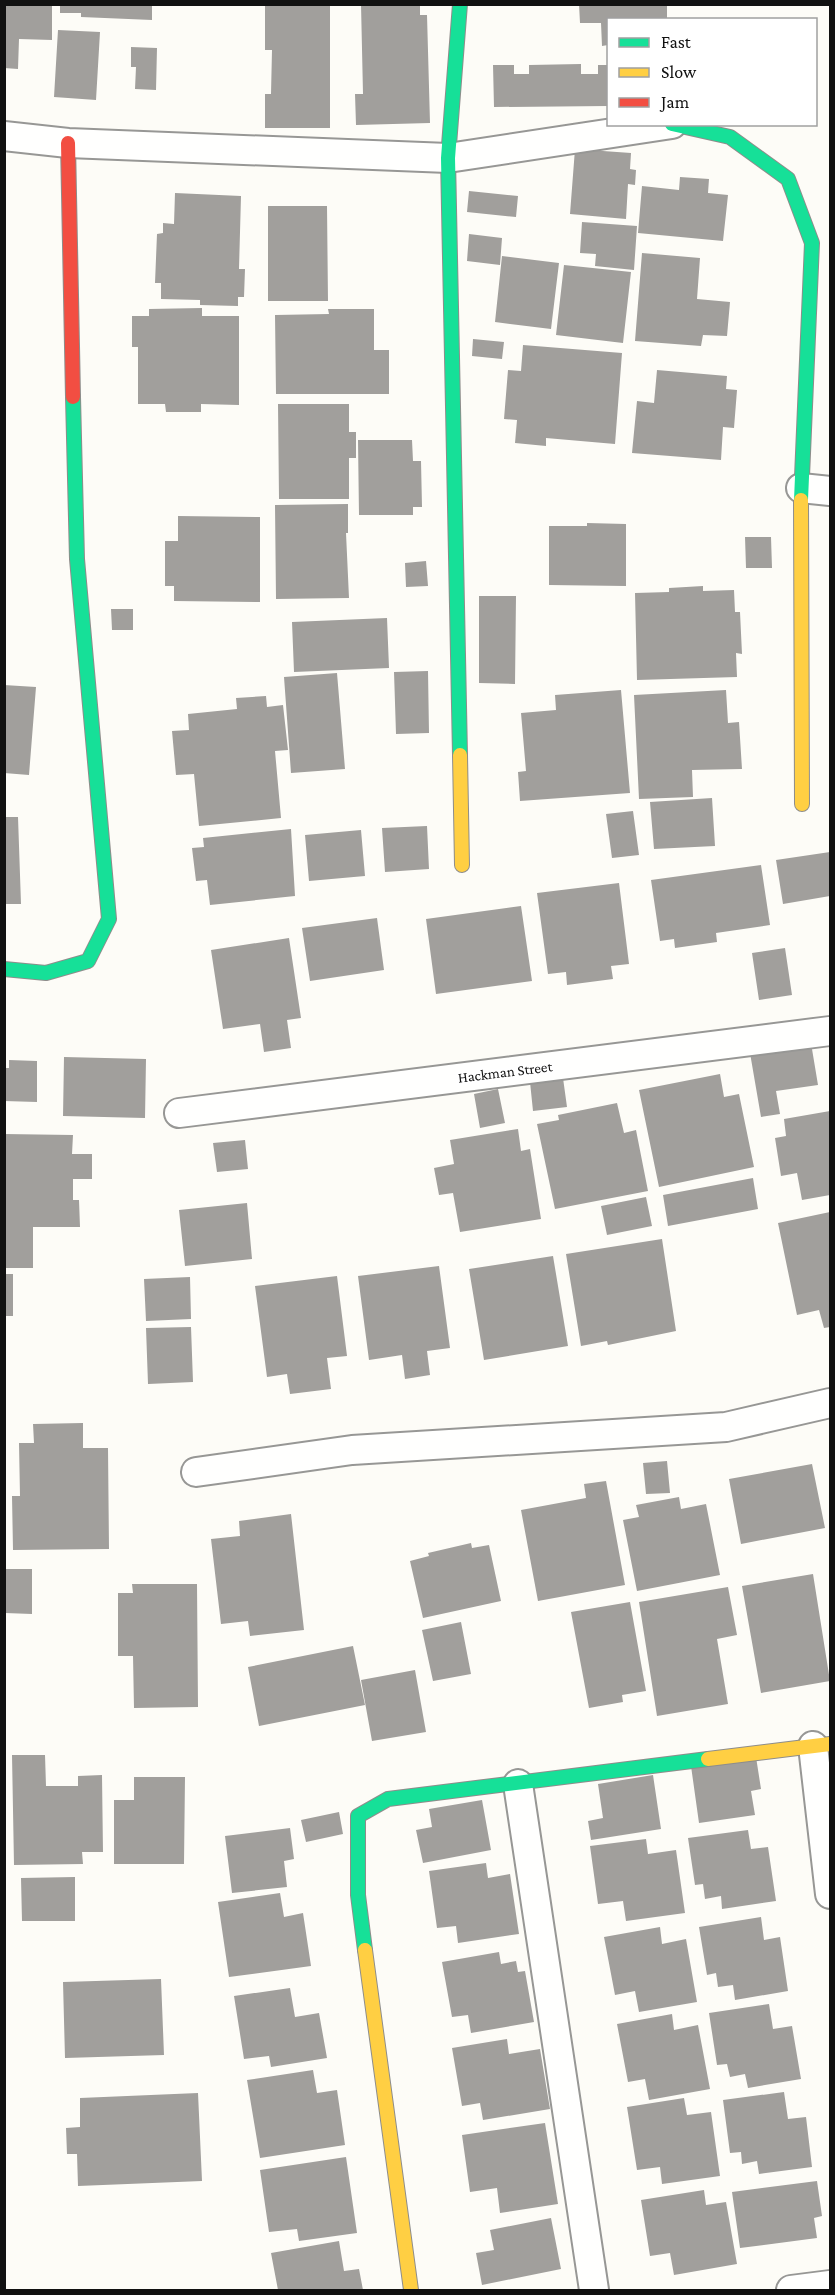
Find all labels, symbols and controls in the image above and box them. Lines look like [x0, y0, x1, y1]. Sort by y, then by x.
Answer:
legend [607, 18, 817, 126]
text: Fast [661, 32, 692, 52]
text: Slow [661, 62, 697, 82]
text: Jam [659, 92, 690, 112]
street label: Hackman Street [457, 1058, 554, 1086]

